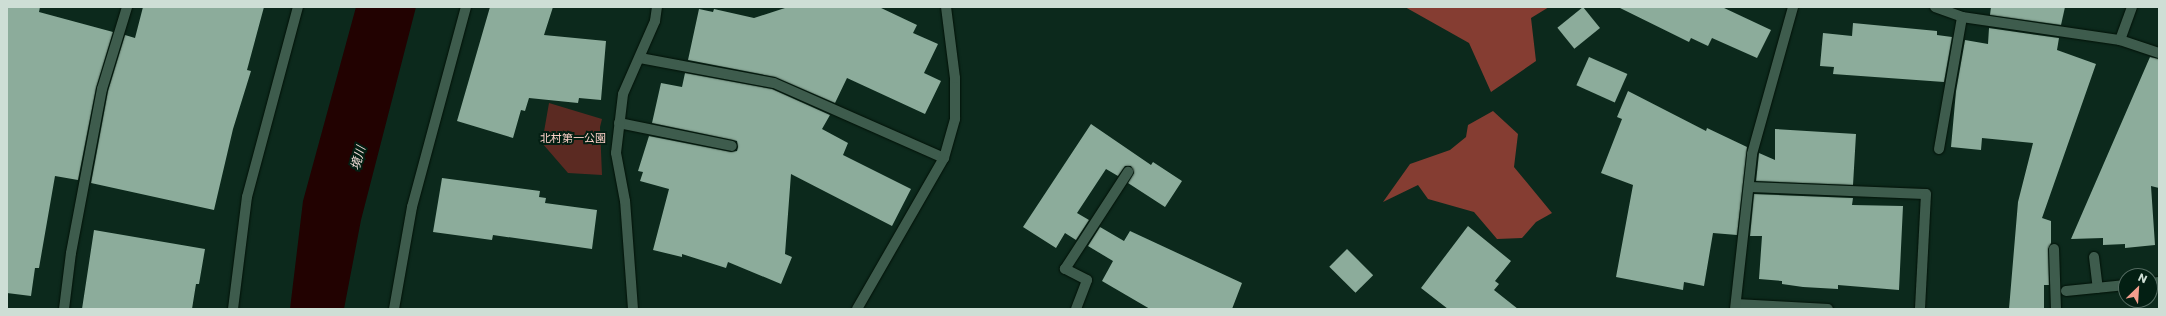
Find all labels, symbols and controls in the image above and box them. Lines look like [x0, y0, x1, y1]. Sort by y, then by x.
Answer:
park label: 北村第一公園 [540, 131, 606, 145]
water label: 境川 [348, 145, 368, 171]
north arrow [2118, 268, 2158, 308]
text: N [2136, 269, 2150, 287]

